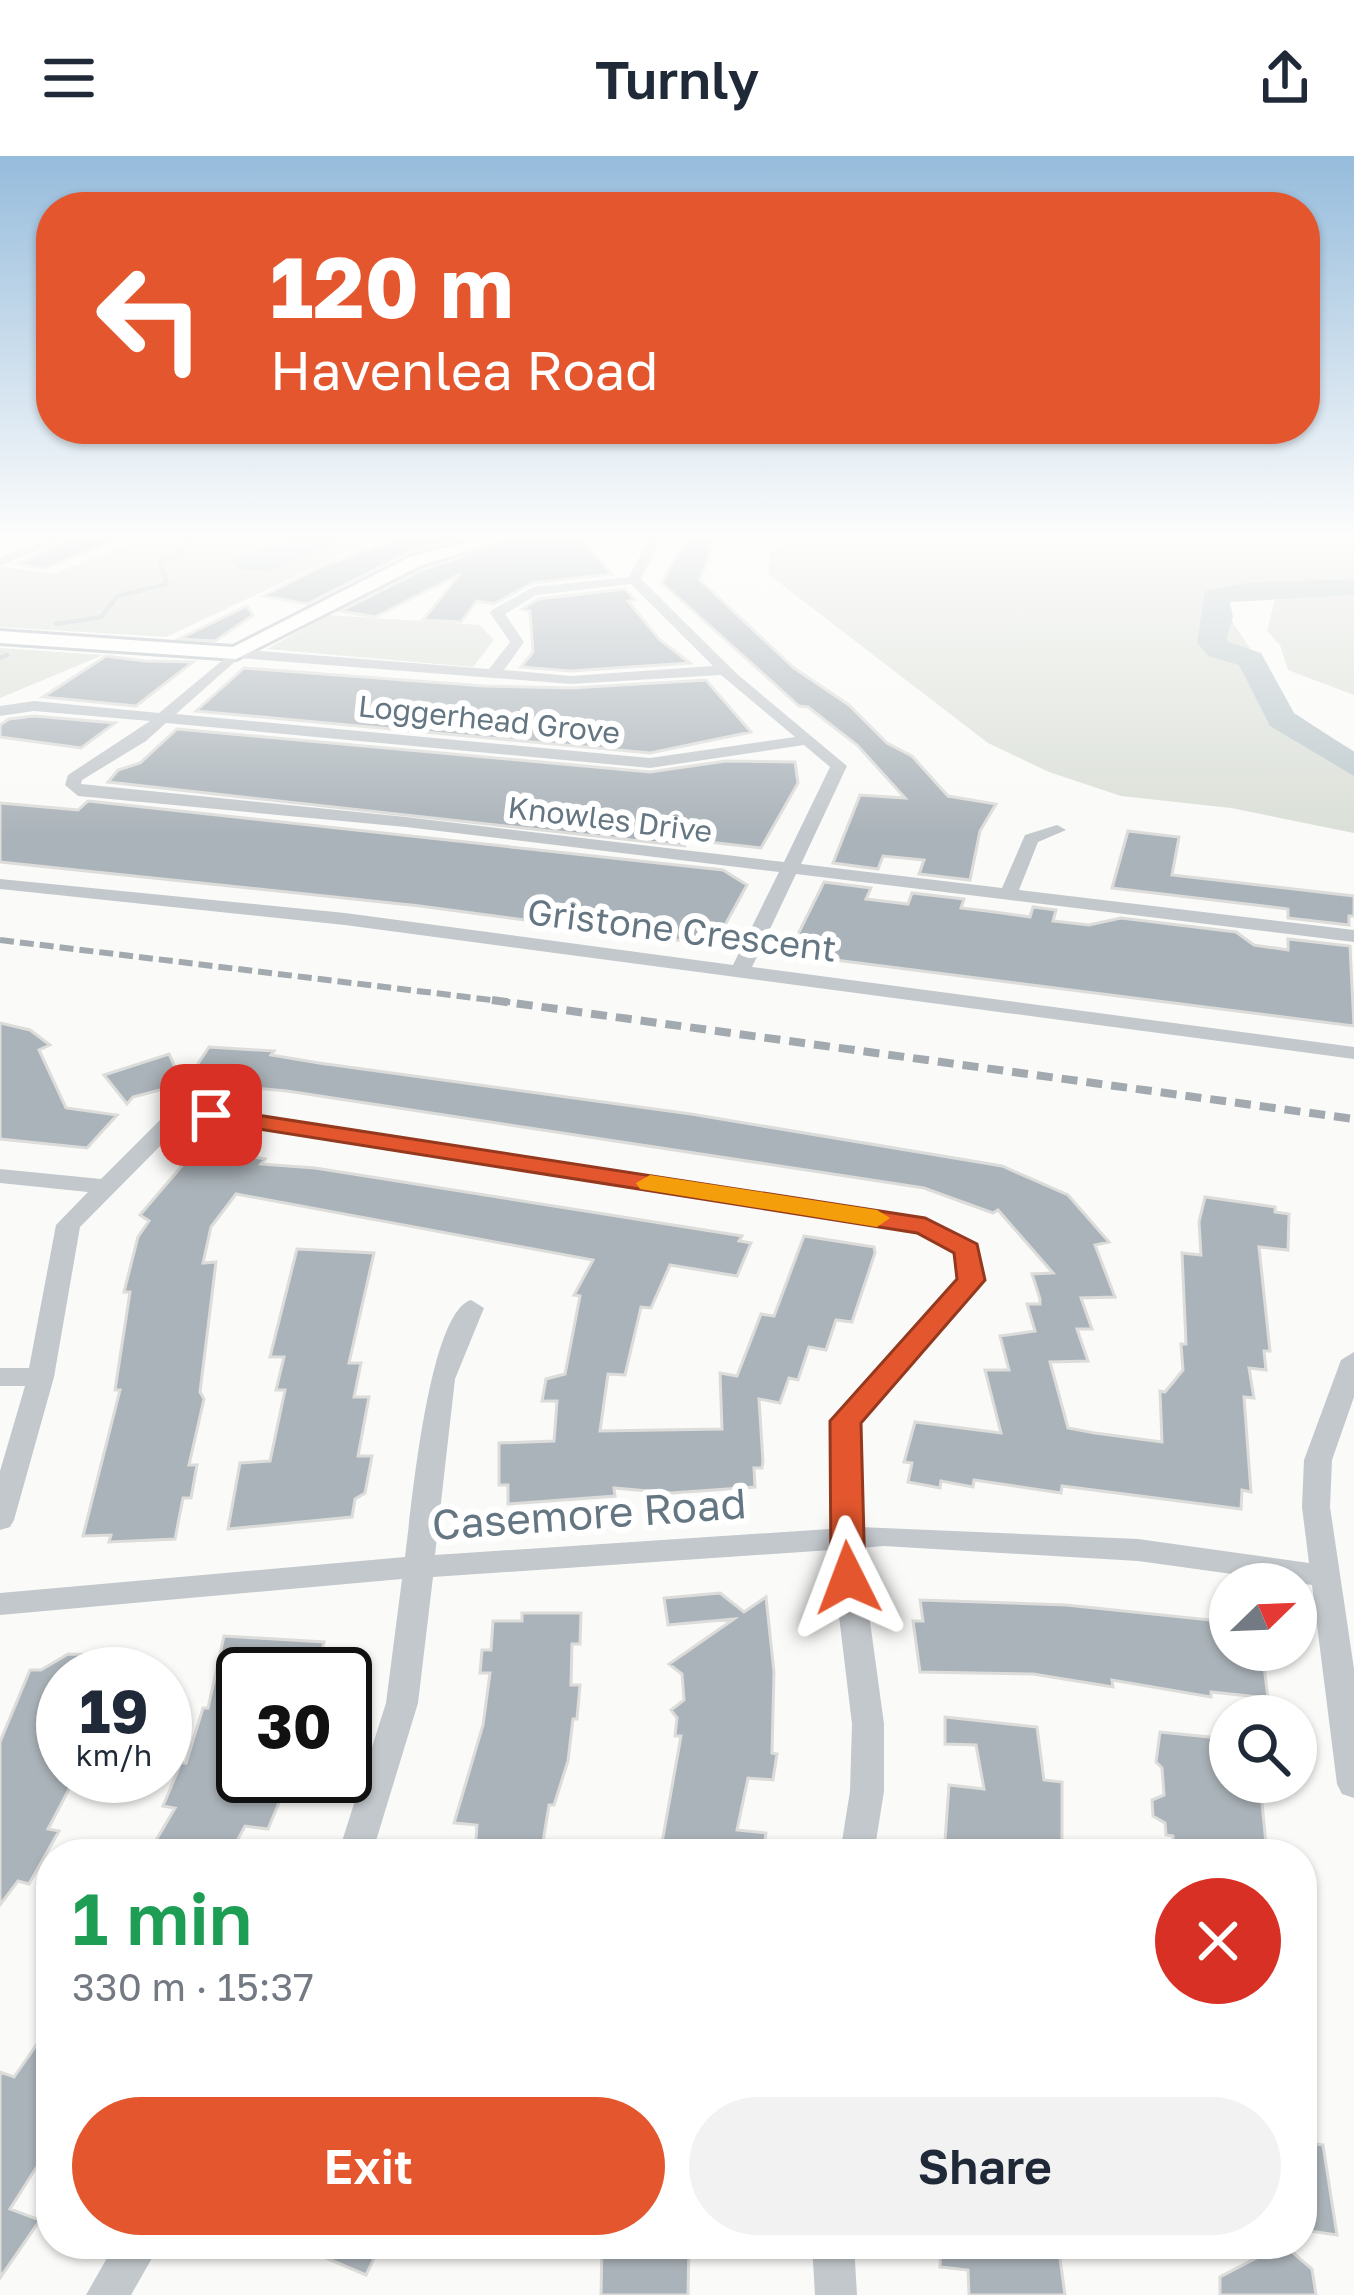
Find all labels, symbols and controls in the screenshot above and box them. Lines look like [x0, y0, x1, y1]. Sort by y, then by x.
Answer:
icon: menu [36, 45, 102, 111]
icon: share [1252, 45, 1318, 111]
text: Turnly [595, 46, 759, 111]
text: 120 m [270, 236, 514, 336]
icon: left [72, 240, 228, 396]
text: Havenlea Road [270, 337, 659, 402]
street label: Loggerhead Grove [356, 687, 622, 751]
street label: Knowles Drive [506, 789, 714, 849]
street label: Gristone Crescent [525, 889, 839, 970]
pin [160, 1064, 262, 1166]
icon: arrive [178, 1082, 244, 1148]
street label: Casemore Road [430, 1477, 748, 1549]
position arrow [785, 1515, 911, 1641]
north arrow [1209, 1563, 1317, 1671]
map controls [1209, 1563, 1317, 1803]
speed limit sign: 30 [216, 1647, 372, 1803]
text: 19 [79, 1674, 148, 1746]
button: search [1209, 1695, 1317, 1803]
text: km/h [76, 1737, 152, 1773]
text: 1 min [72, 1874, 252, 1961]
button: close [1155, 1878, 1281, 2004]
text: 330 m · 15:37 [72, 1963, 314, 2010]
button: Exit [72, 2097, 665, 2235]
button: Share [689, 2097, 1281, 2235]

